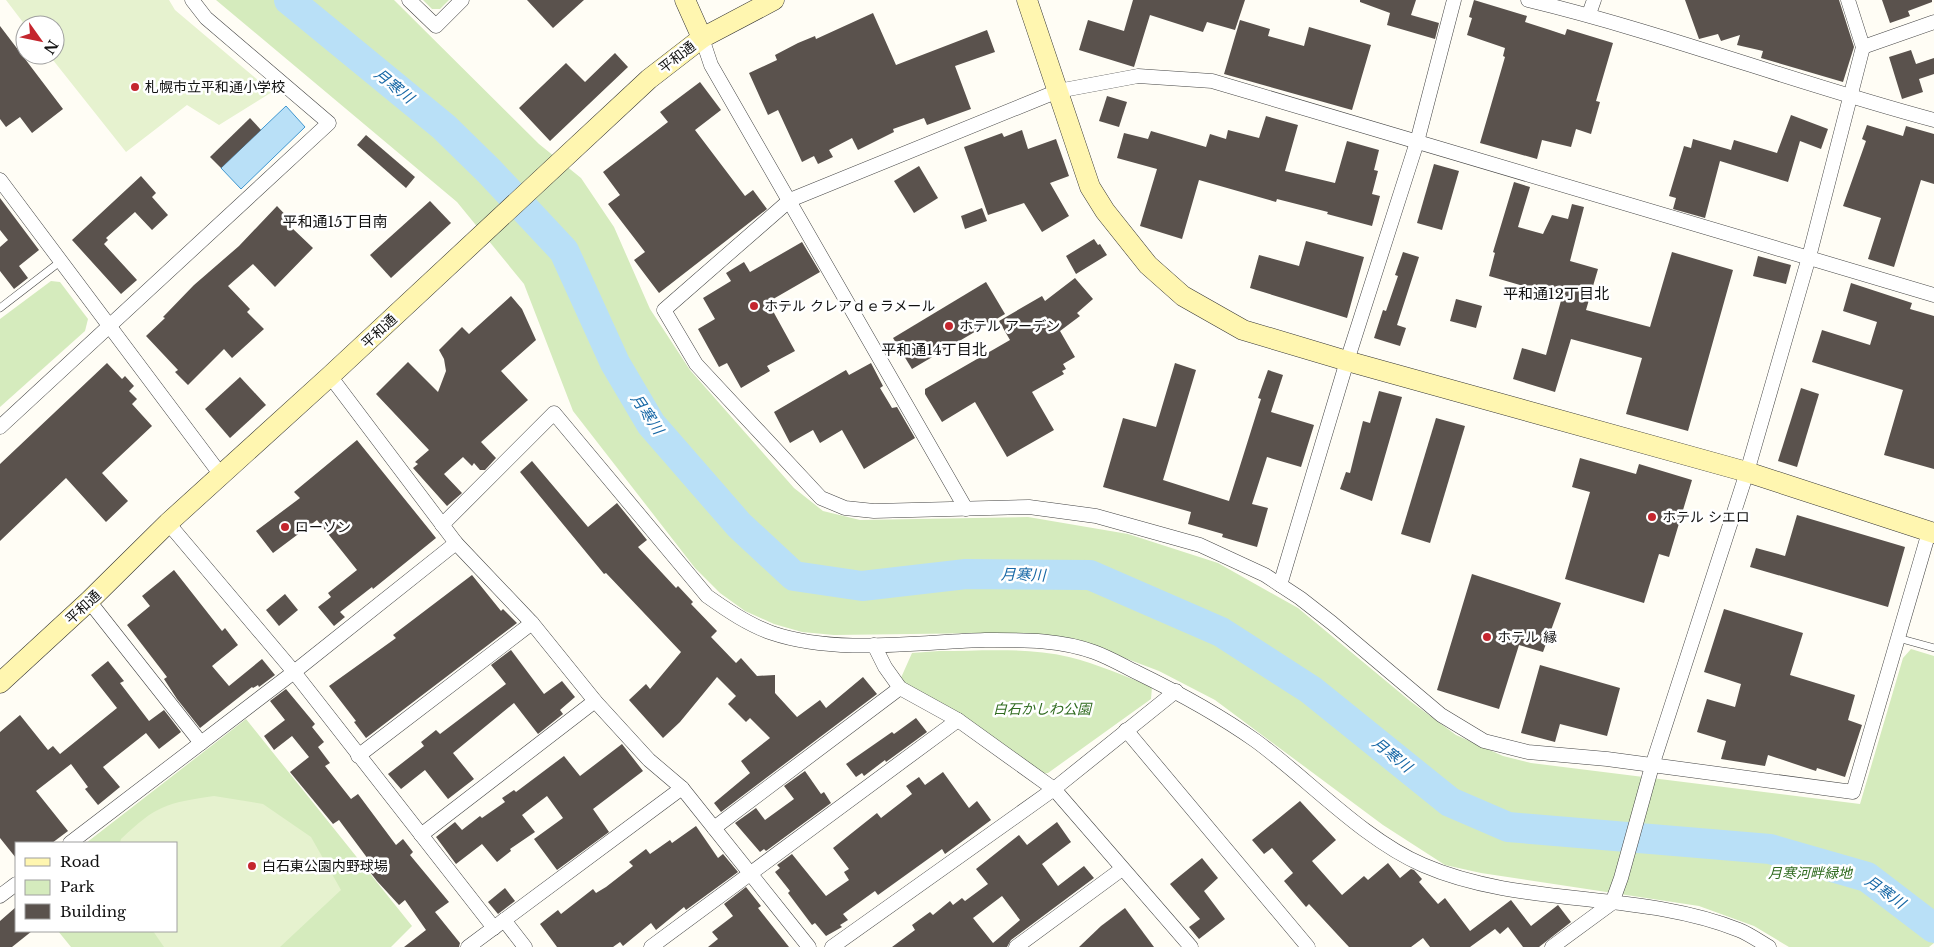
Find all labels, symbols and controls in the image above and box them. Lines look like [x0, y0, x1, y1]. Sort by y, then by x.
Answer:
north arrow [15, 15, 65, 65]
text: N [40, 37, 62, 58]
street label: 平和通 [655, 37, 699, 77]
water label: 月寒川 [371, 64, 419, 108]
place label: 札幌市立平和通小学校 [145, 78, 285, 96]
marker: 札幌市立平和通小学校 [129, 81, 141, 93]
district label: 平和通15丁目南 [282, 212, 388, 231]
district label: 平和通12丁目北 [1503, 284, 1609, 303]
place label: ホテル クレアｄｅラメール [764, 297, 936, 315]
marker: ホテル クレアｄｅラメール [748, 300, 760, 312]
street label: 平和通 [358, 310, 400, 352]
place label: ホテル アーデン [959, 317, 1060, 335]
marker: ホテル アーデン [943, 320, 955, 332]
district label: 平和通14丁目北 [881, 340, 987, 359]
water label: 月寒川 [627, 390, 669, 439]
place label: ホテル シエロ [1662, 508, 1750, 526]
marker: ホテル シエロ [1646, 511, 1658, 523]
place label: ローソン [295, 518, 351, 536]
marker: ローソン [279, 521, 291, 533]
water label: 月寒川 [1000, 565, 1048, 584]
street label: 平和通 [62, 586, 104, 628]
place label: ホテル 縁 [1497, 628, 1557, 646]
marker: ホテル 縁 [1481, 631, 1493, 643]
park label: 白石かしわ公園 [993, 700, 1093, 718]
water label: 月寒川 [1369, 733, 1417, 777]
legend [15, 842, 178, 932]
text: Road [60, 852, 100, 871]
place label: 白石東公園内野球場 [262, 857, 388, 875]
marker: 白石東公園内野球場 [246, 860, 258, 872]
park label: 月寒河畔緑地 [1768, 864, 1854, 882]
water label: 月寒川 [1861, 871, 1911, 913]
text: Park [60, 877, 96, 896]
text: Building [60, 902, 127, 921]

